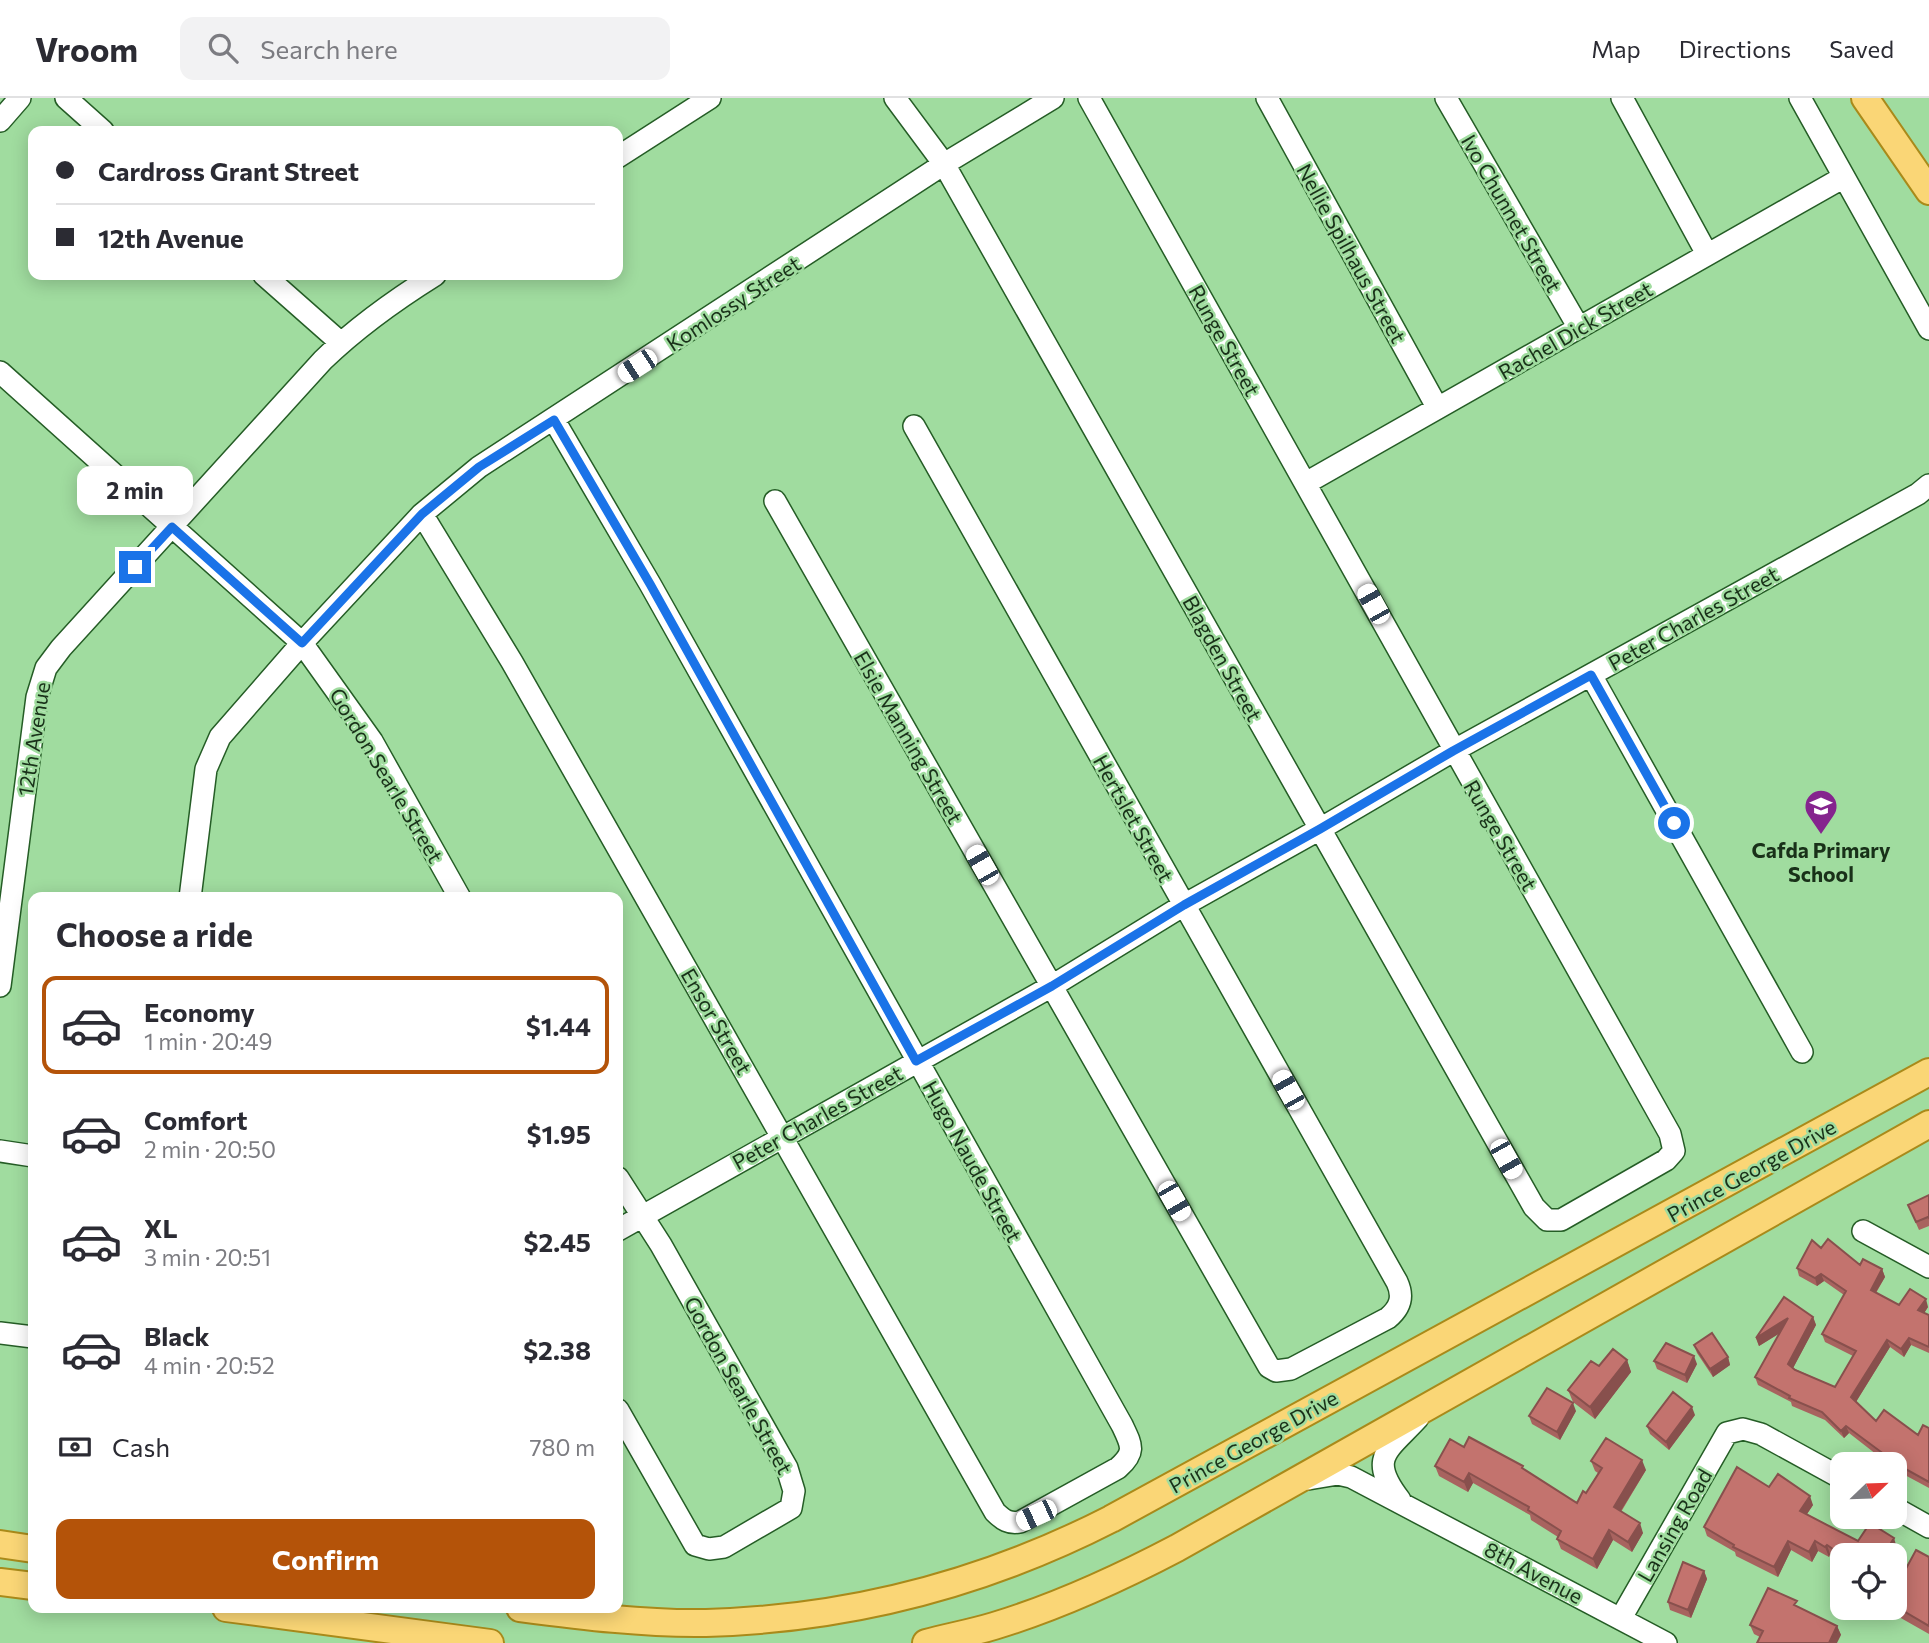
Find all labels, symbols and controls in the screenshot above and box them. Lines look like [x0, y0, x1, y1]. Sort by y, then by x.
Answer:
search box [180, 17, 670, 80]
text: Vroom [35, 28, 138, 69]
icon: search [204, 29, 242, 67]
text: Search here [260, 33, 398, 64]
text: Map [1591, 34, 1641, 63]
text: Directions [1679, 34, 1791, 63]
text: Saved [1829, 34, 1894, 63]
street label: Ivo Chunnet Street [1457, 130, 1567, 296]
text: Cardross Grant Street [98, 155, 359, 186]
street label: Nellie Spilhaus Street [1292, 159, 1412, 347]
text: 12th Avenue [98, 222, 244, 253]
street label: Komlossy Street [661, 250, 805, 356]
street label: Rachel Dick Street [1493, 276, 1657, 384]
street label: Runge Street [1184, 280, 1266, 400]
car [614, 346, 661, 386]
callout: 2 min [77, 466, 193, 514]
text: 2 min [106, 476, 164, 504]
route end [119, 551, 151, 583]
street label: Peter Charles Street [1603, 561, 1783, 675]
car [1354, 581, 1393, 627]
street label: Blagden Street [1178, 591, 1268, 725]
street label: Elsie Manning Street [849, 646, 969, 828]
street label: 12th Avenue [12, 680, 54, 798]
street label: Gordon Searle Street [325, 683, 449, 867]
street label: Hertslet Street [1089, 750, 1179, 886]
street label: Runge Street [1459, 775, 1543, 895]
school or university icon: Cafda Primary School [1802, 787, 1840, 836]
route start [1658, 807, 1690, 839]
place label: Cafda Primary School [1752, 837, 1891, 886]
car [963, 842, 1002, 888]
text: Choose a ride [56, 914, 253, 954]
street label: Ensor Street [677, 963, 757, 1079]
icon: car [60, 994, 123, 1057]
text: Economy [144, 996, 255, 1027]
text: $1.44 [526, 1010, 591, 1041]
text: 1 min · 20:49 [144, 1027, 273, 1055]
street label: Peter Charles Street [727, 1060, 907, 1174]
car [1269, 1067, 1308, 1113]
street label: Hugo Naude Street [918, 1076, 1028, 1246]
icon: car [60, 1102, 123, 1165]
text: Comfort [144, 1104, 247, 1135]
street label: Prince George Drive [1662, 1113, 1840, 1227]
text: $1.95 [527, 1118, 591, 1149]
text: 2 min · 20:50 [144, 1135, 276, 1163]
car [1487, 1136, 1526, 1182]
car [1155, 1178, 1194, 1224]
icon: car [60, 1210, 123, 1273]
text: XL [144, 1212, 178, 1243]
text: $2.45 [523, 1226, 591, 1257]
text: 3 min · 20:51 [144, 1243, 271, 1271]
street label: Gordon Searle Street [680, 1292, 798, 1478]
icon: car [60, 1318, 123, 1381]
text: Black [144, 1320, 210, 1351]
text: $2.38 [523, 1334, 591, 1365]
text: 4 min · 20:52 [144, 1351, 275, 1379]
street label: Prince George Drive [1164, 1384, 1342, 1498]
icon: cash [56, 1428, 94, 1466]
text: Cash [112, 1431, 170, 1462]
text: 780 m [529, 1433, 595, 1461]
north arrow [1830, 1452, 1908, 1530]
map controls [1830, 1452, 1907, 1620]
street label: Lansing Road [1632, 1464, 1716, 1586]
car [1013, 1497, 1060, 1533]
button: Confirm [56, 1519, 595, 1599]
street label: 8th Avenue [1481, 1536, 1587, 1608]
button: locate [1830, 1543, 1907, 1620]

